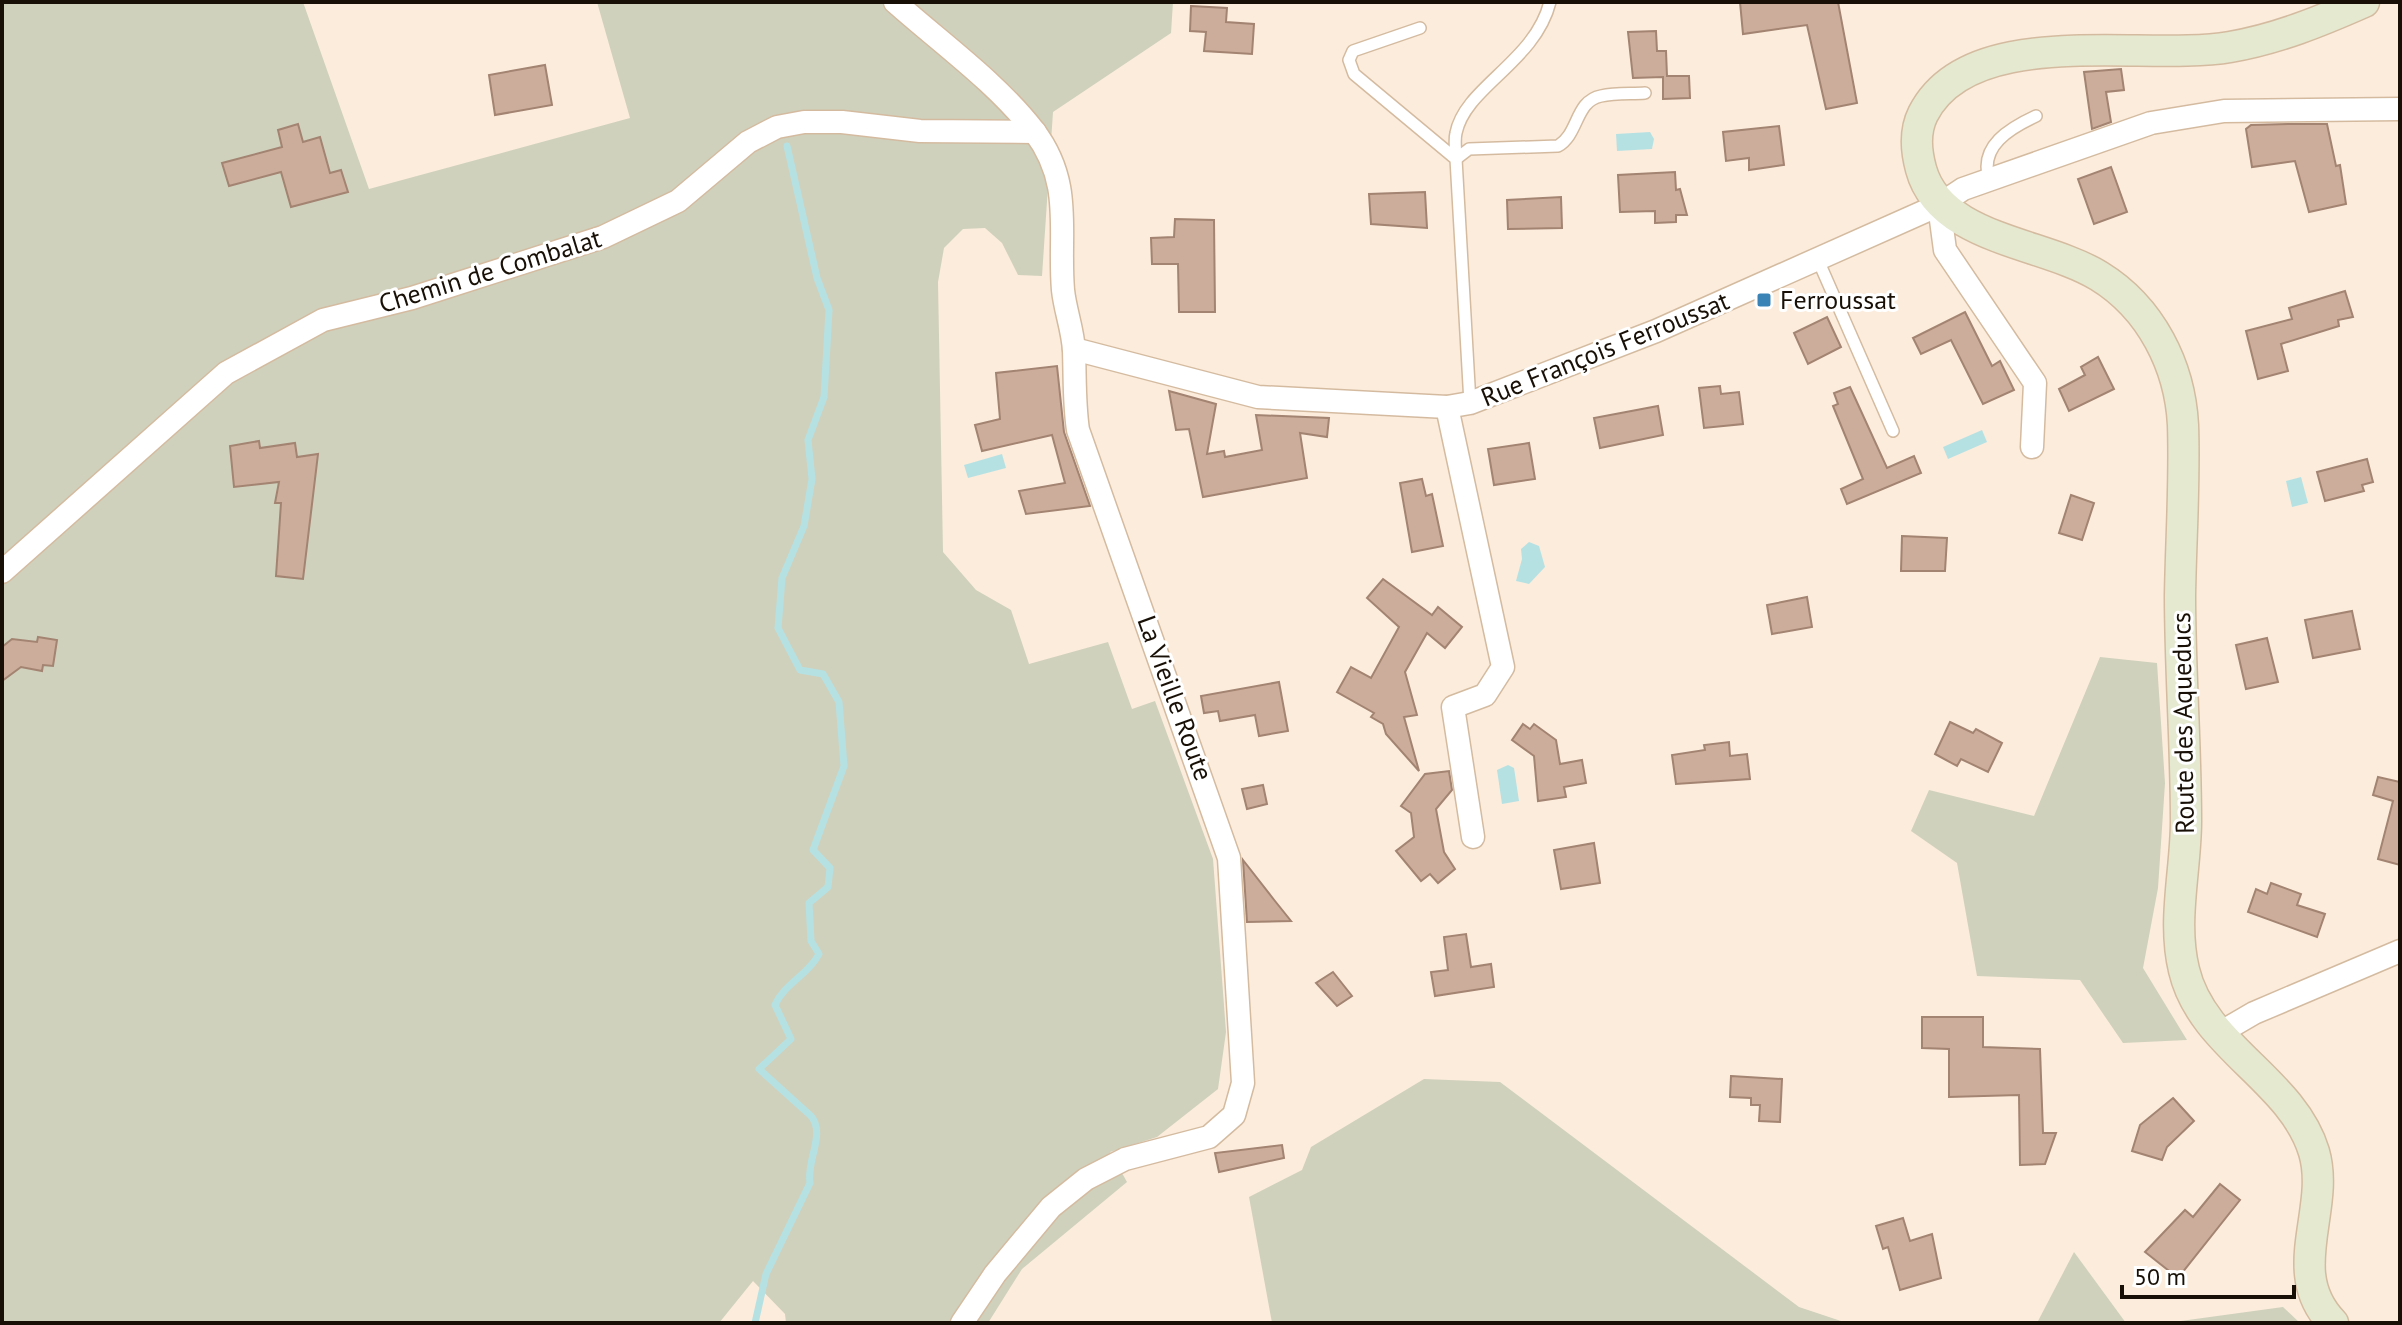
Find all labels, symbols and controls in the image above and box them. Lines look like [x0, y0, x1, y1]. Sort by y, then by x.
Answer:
street label: Chemin de Combalat [375, 221, 605, 320]
place label: Ferroussat [1780, 283, 1896, 316]
street label: Rue François Ferroussat [1476, 284, 1734, 413]
marker: Ferroussat [1755, 291, 1773, 309]
street label: La Vieille Route [1130, 611, 1221, 785]
street label: Route des Aqueducs [2164, 612, 2201, 834]
scale bar [2122, 1249, 2294, 1299]
text: 50 m [2134, 1261, 2186, 1292]

